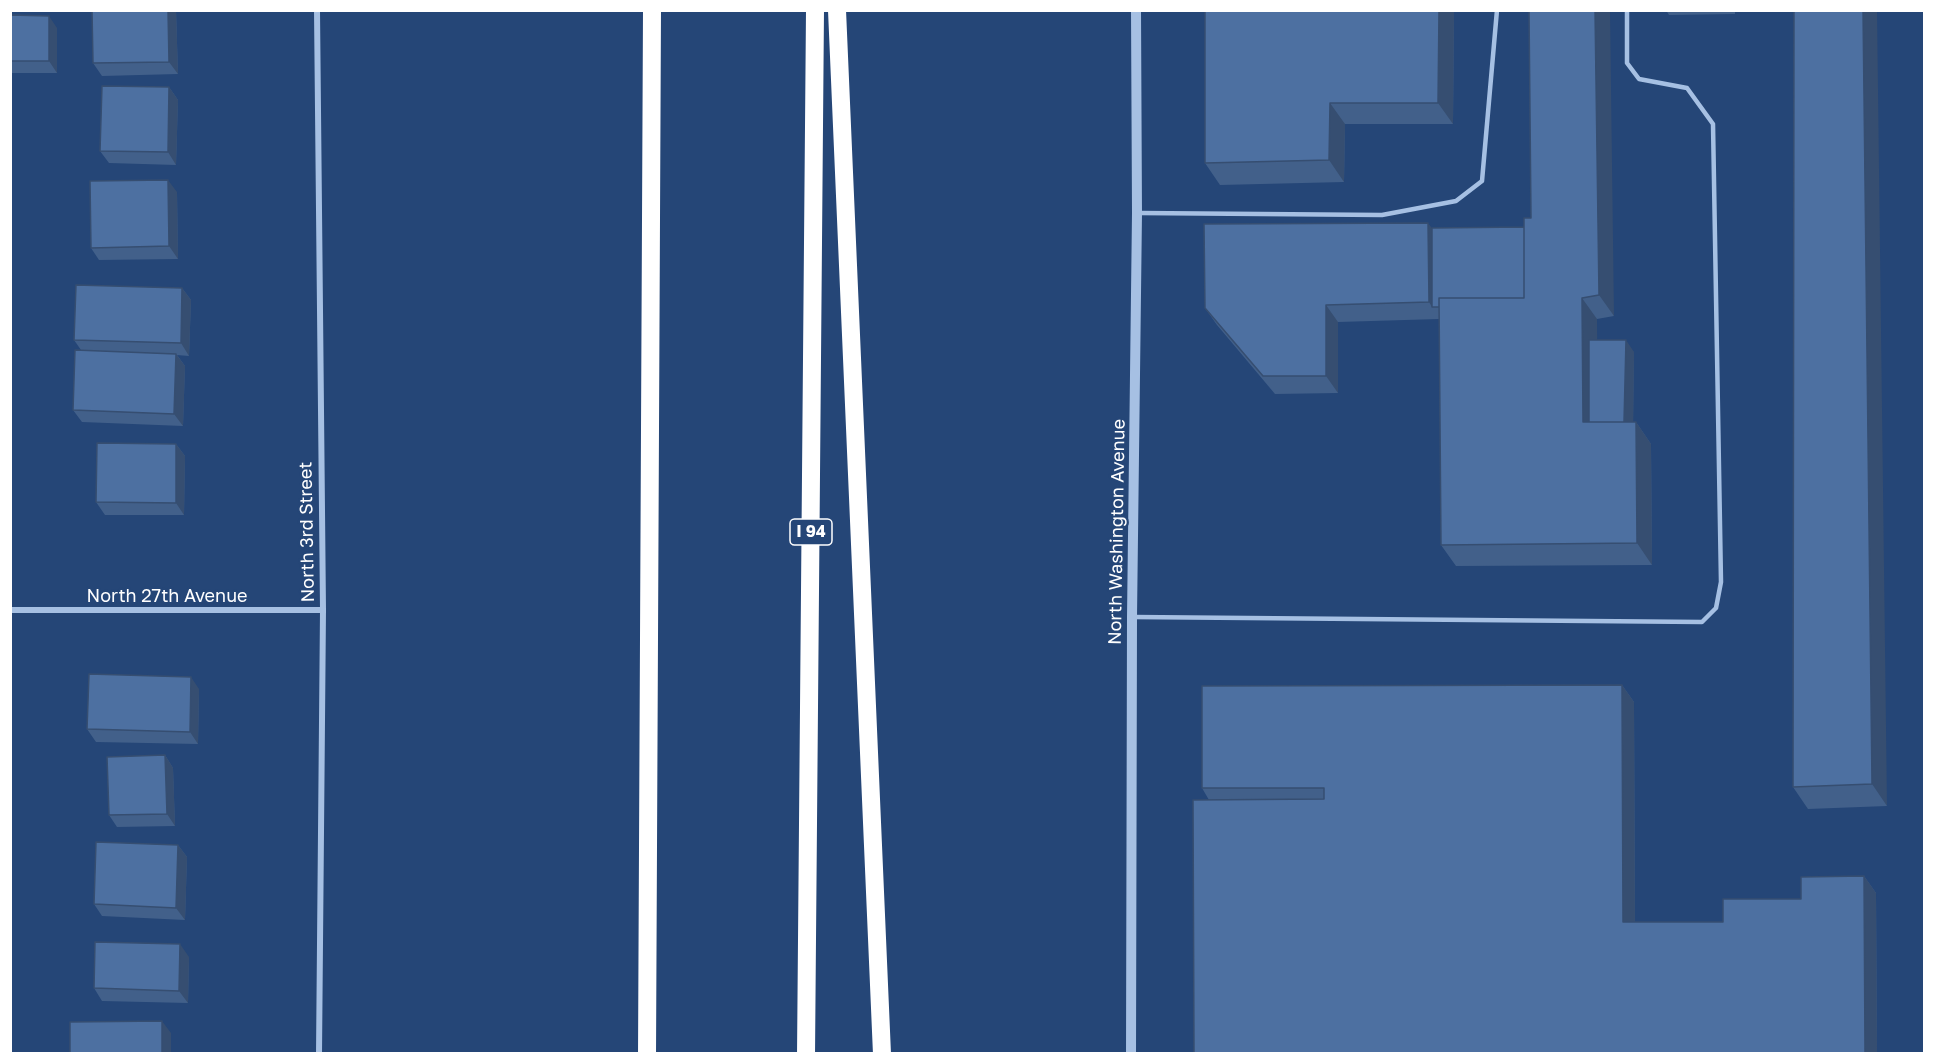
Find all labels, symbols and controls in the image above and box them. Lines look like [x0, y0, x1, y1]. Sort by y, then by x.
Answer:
street label: North Washington Avenue [1104, 419, 1130, 645]
street label: North 3rd Street [295, 461, 319, 603]
road number: I 94 [790, 519, 832, 545]
street label: North 27th Avenue [87, 585, 247, 607]

